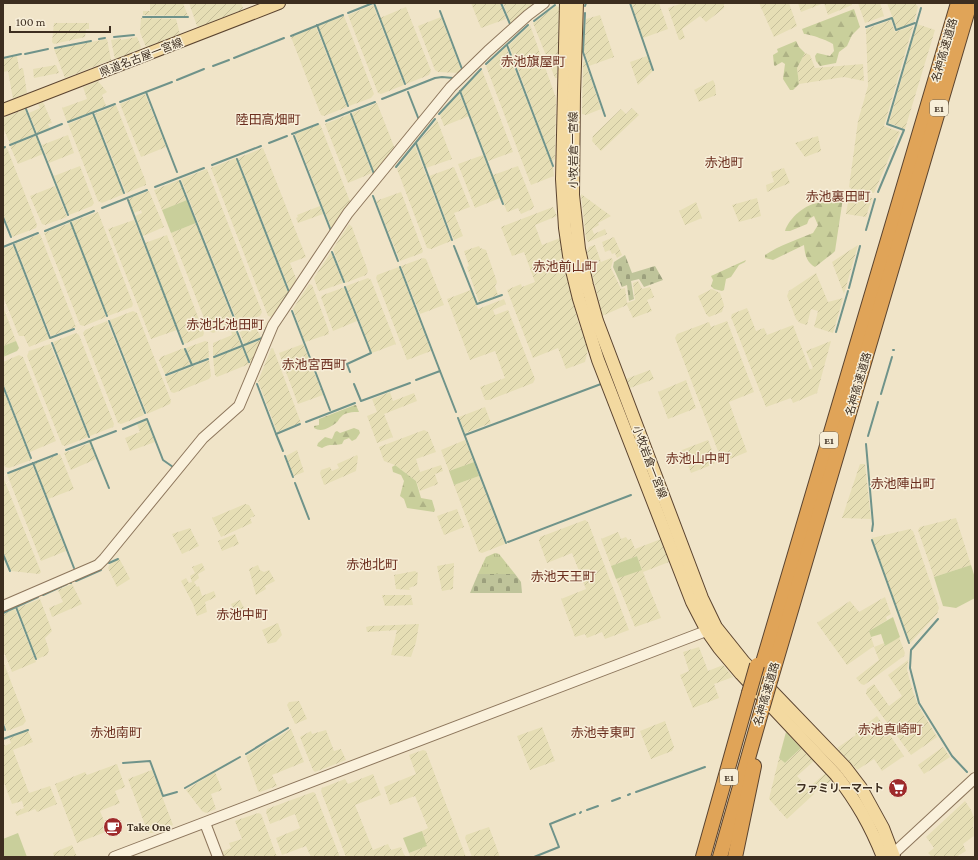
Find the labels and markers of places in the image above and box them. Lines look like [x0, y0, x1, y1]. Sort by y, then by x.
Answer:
supermarket icon: ファミリーマート [887, 777, 909, 799]
place label: ファミリーマート [796, 782, 884, 794]
cafe icon: Take One [102, 816, 124, 838]
place label: Take One [127, 821, 171, 833]

